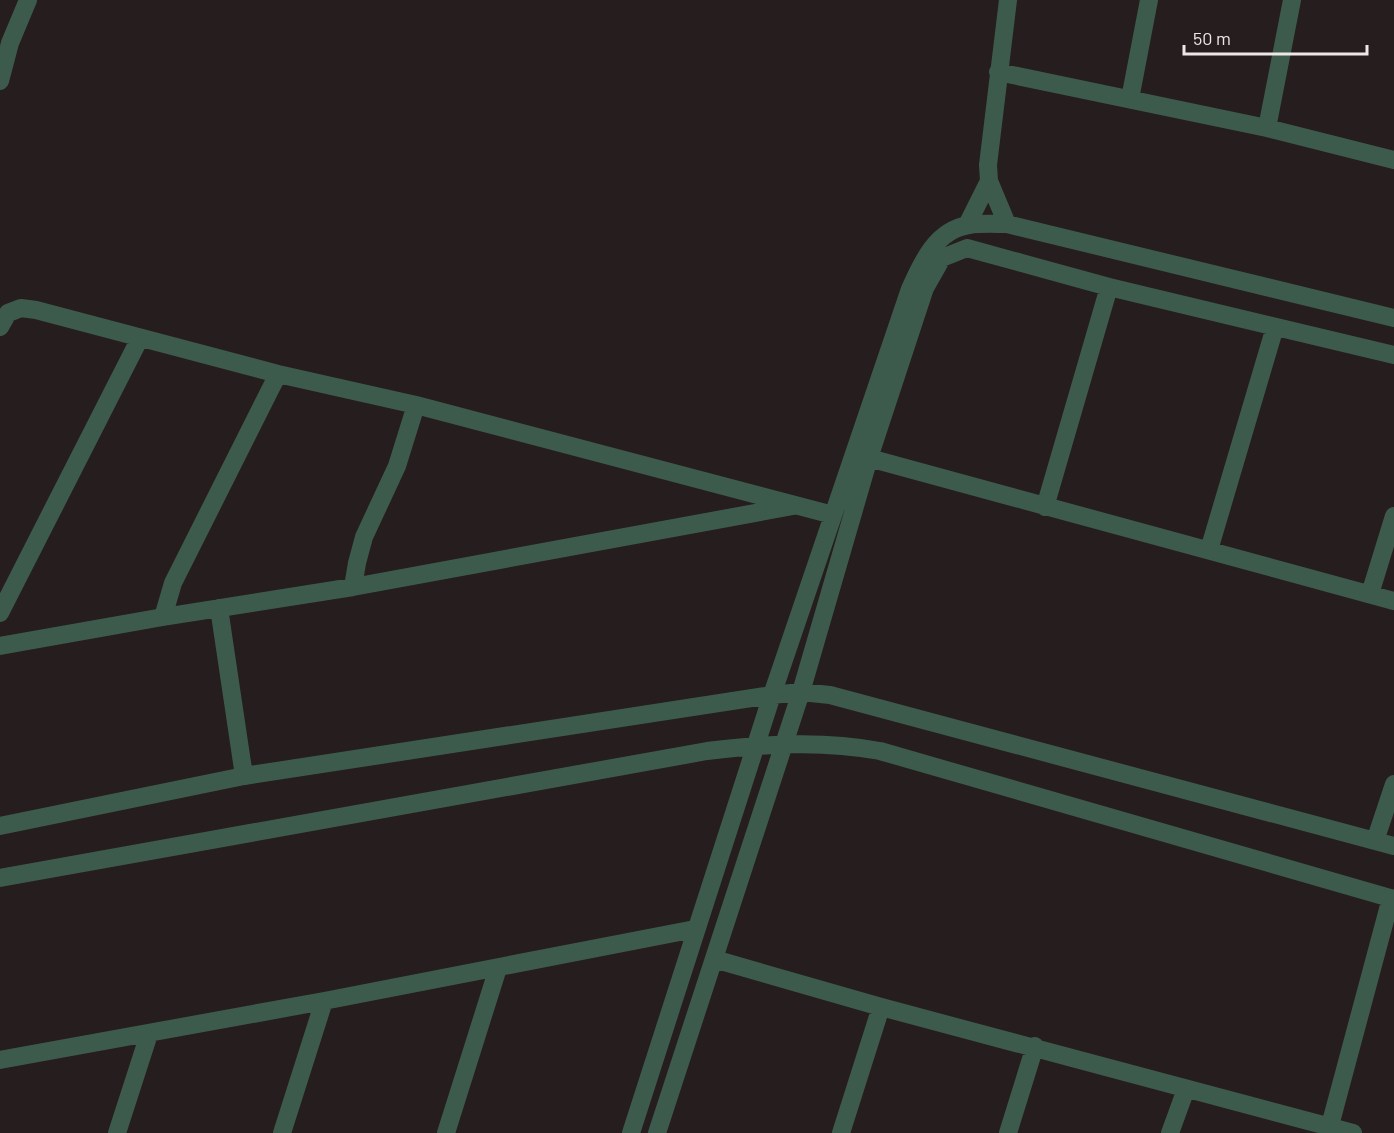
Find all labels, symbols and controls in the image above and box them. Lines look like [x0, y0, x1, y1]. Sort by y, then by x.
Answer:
scale bar [1184, 18, 1367, 56]
text: 50 m [1193, 27, 1231, 49]

